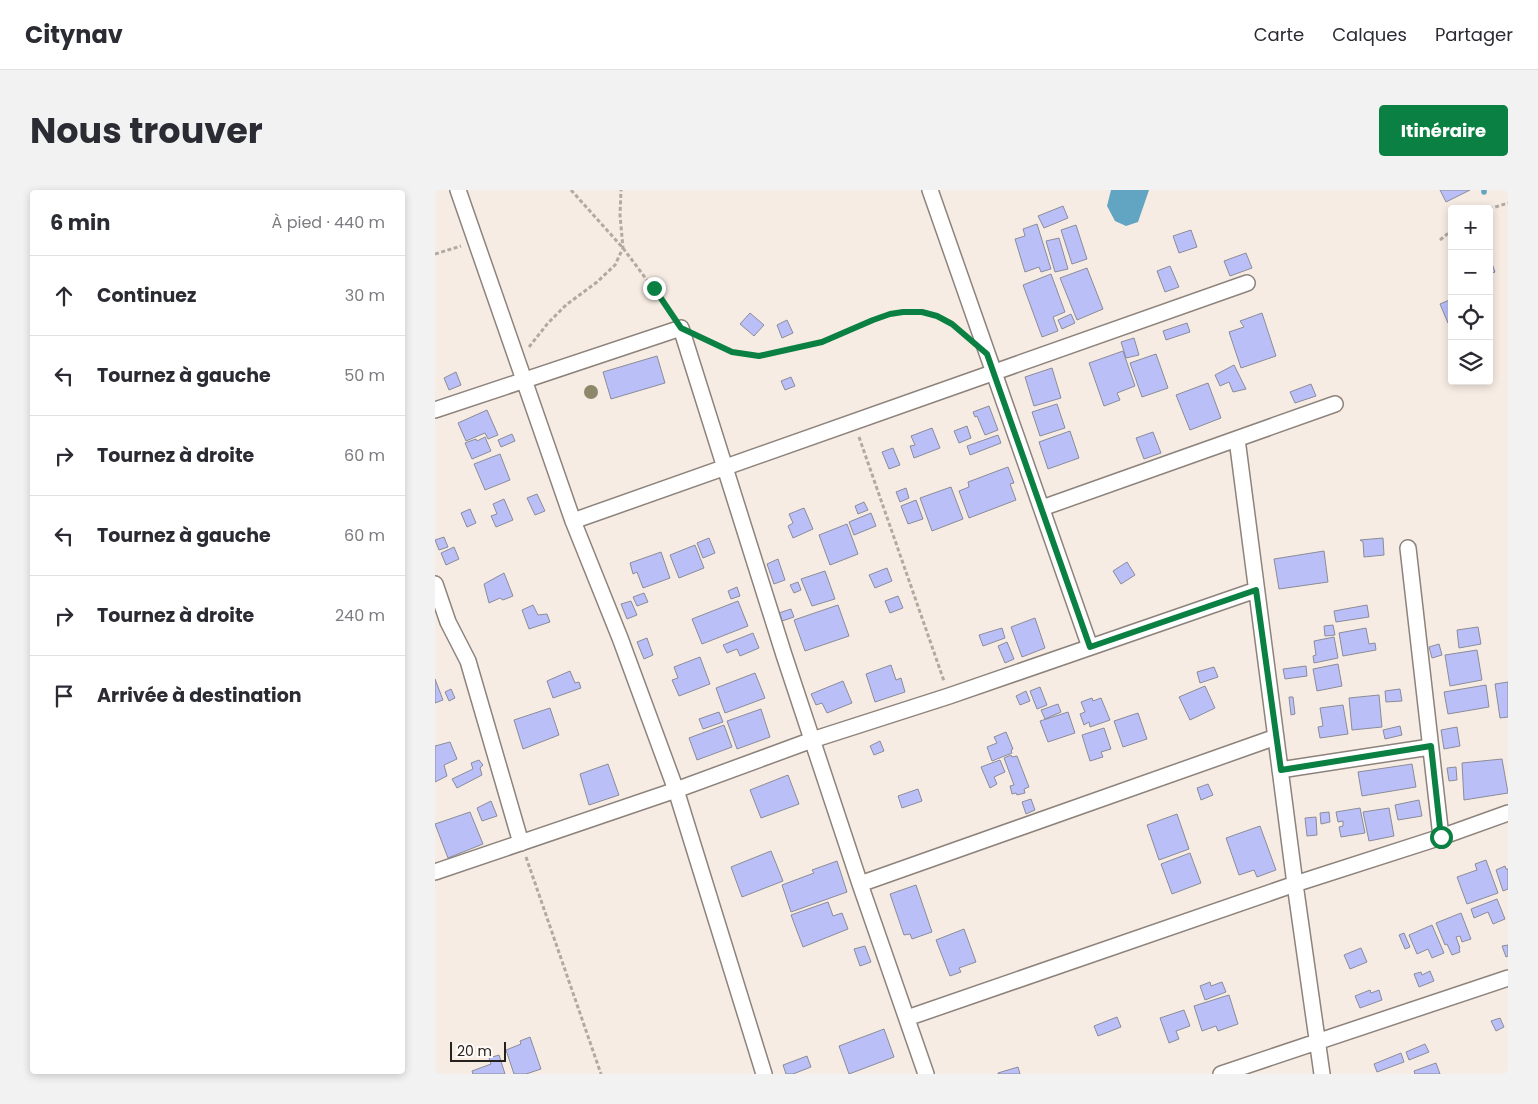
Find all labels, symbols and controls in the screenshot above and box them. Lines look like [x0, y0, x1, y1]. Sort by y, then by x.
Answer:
text: Citynav [25, 18, 123, 51]
text: Carte [1254, 22, 1304, 47]
text: Calques [1332, 22, 1407, 47]
text: Partager [1435, 22, 1513, 47]
button: Itinéraire [1379, 105, 1508, 156]
text: Nous trouver [30, 106, 263, 155]
map controls [1448, 205, 1493, 385]
button: + [1448, 205, 1493, 250]
text: 6 min [50, 208, 110, 237]
text: À pied · 440 m [272, 211, 385, 234]
button: − [1448, 250, 1493, 295]
route end [643, 277, 666, 300]
icon: ahead [50, 282, 78, 310]
text: Continuez [97, 282, 196, 309]
text: 30 m [345, 284, 385, 307]
button: locate [1448, 295, 1493, 340]
button: layers [1448, 340, 1493, 385]
icon: left [50, 362, 78, 390]
text: Tournez à gauche [97, 362, 271, 389]
text: 50 m [344, 364, 385, 387]
icon: right [50, 442, 78, 470]
text: Tournez à droite [97, 442, 254, 469]
text: 60 m [344, 444, 385, 467]
icon: left [50, 522, 78, 550]
text: Tournez à gauche [97, 522, 271, 549]
text: 60 m [344, 524, 385, 547]
icon: right [50, 602, 78, 630]
text: Tournez à droite [97, 602, 254, 629]
text: 240 m [335, 604, 385, 627]
icon: arrive [50, 682, 78, 710]
text: Arrivée à destination [97, 682, 302, 709]
route start [1430, 826, 1453, 849]
scale bar [450, 1039, 506, 1062]
text: 20 m [457, 1041, 492, 1061]

